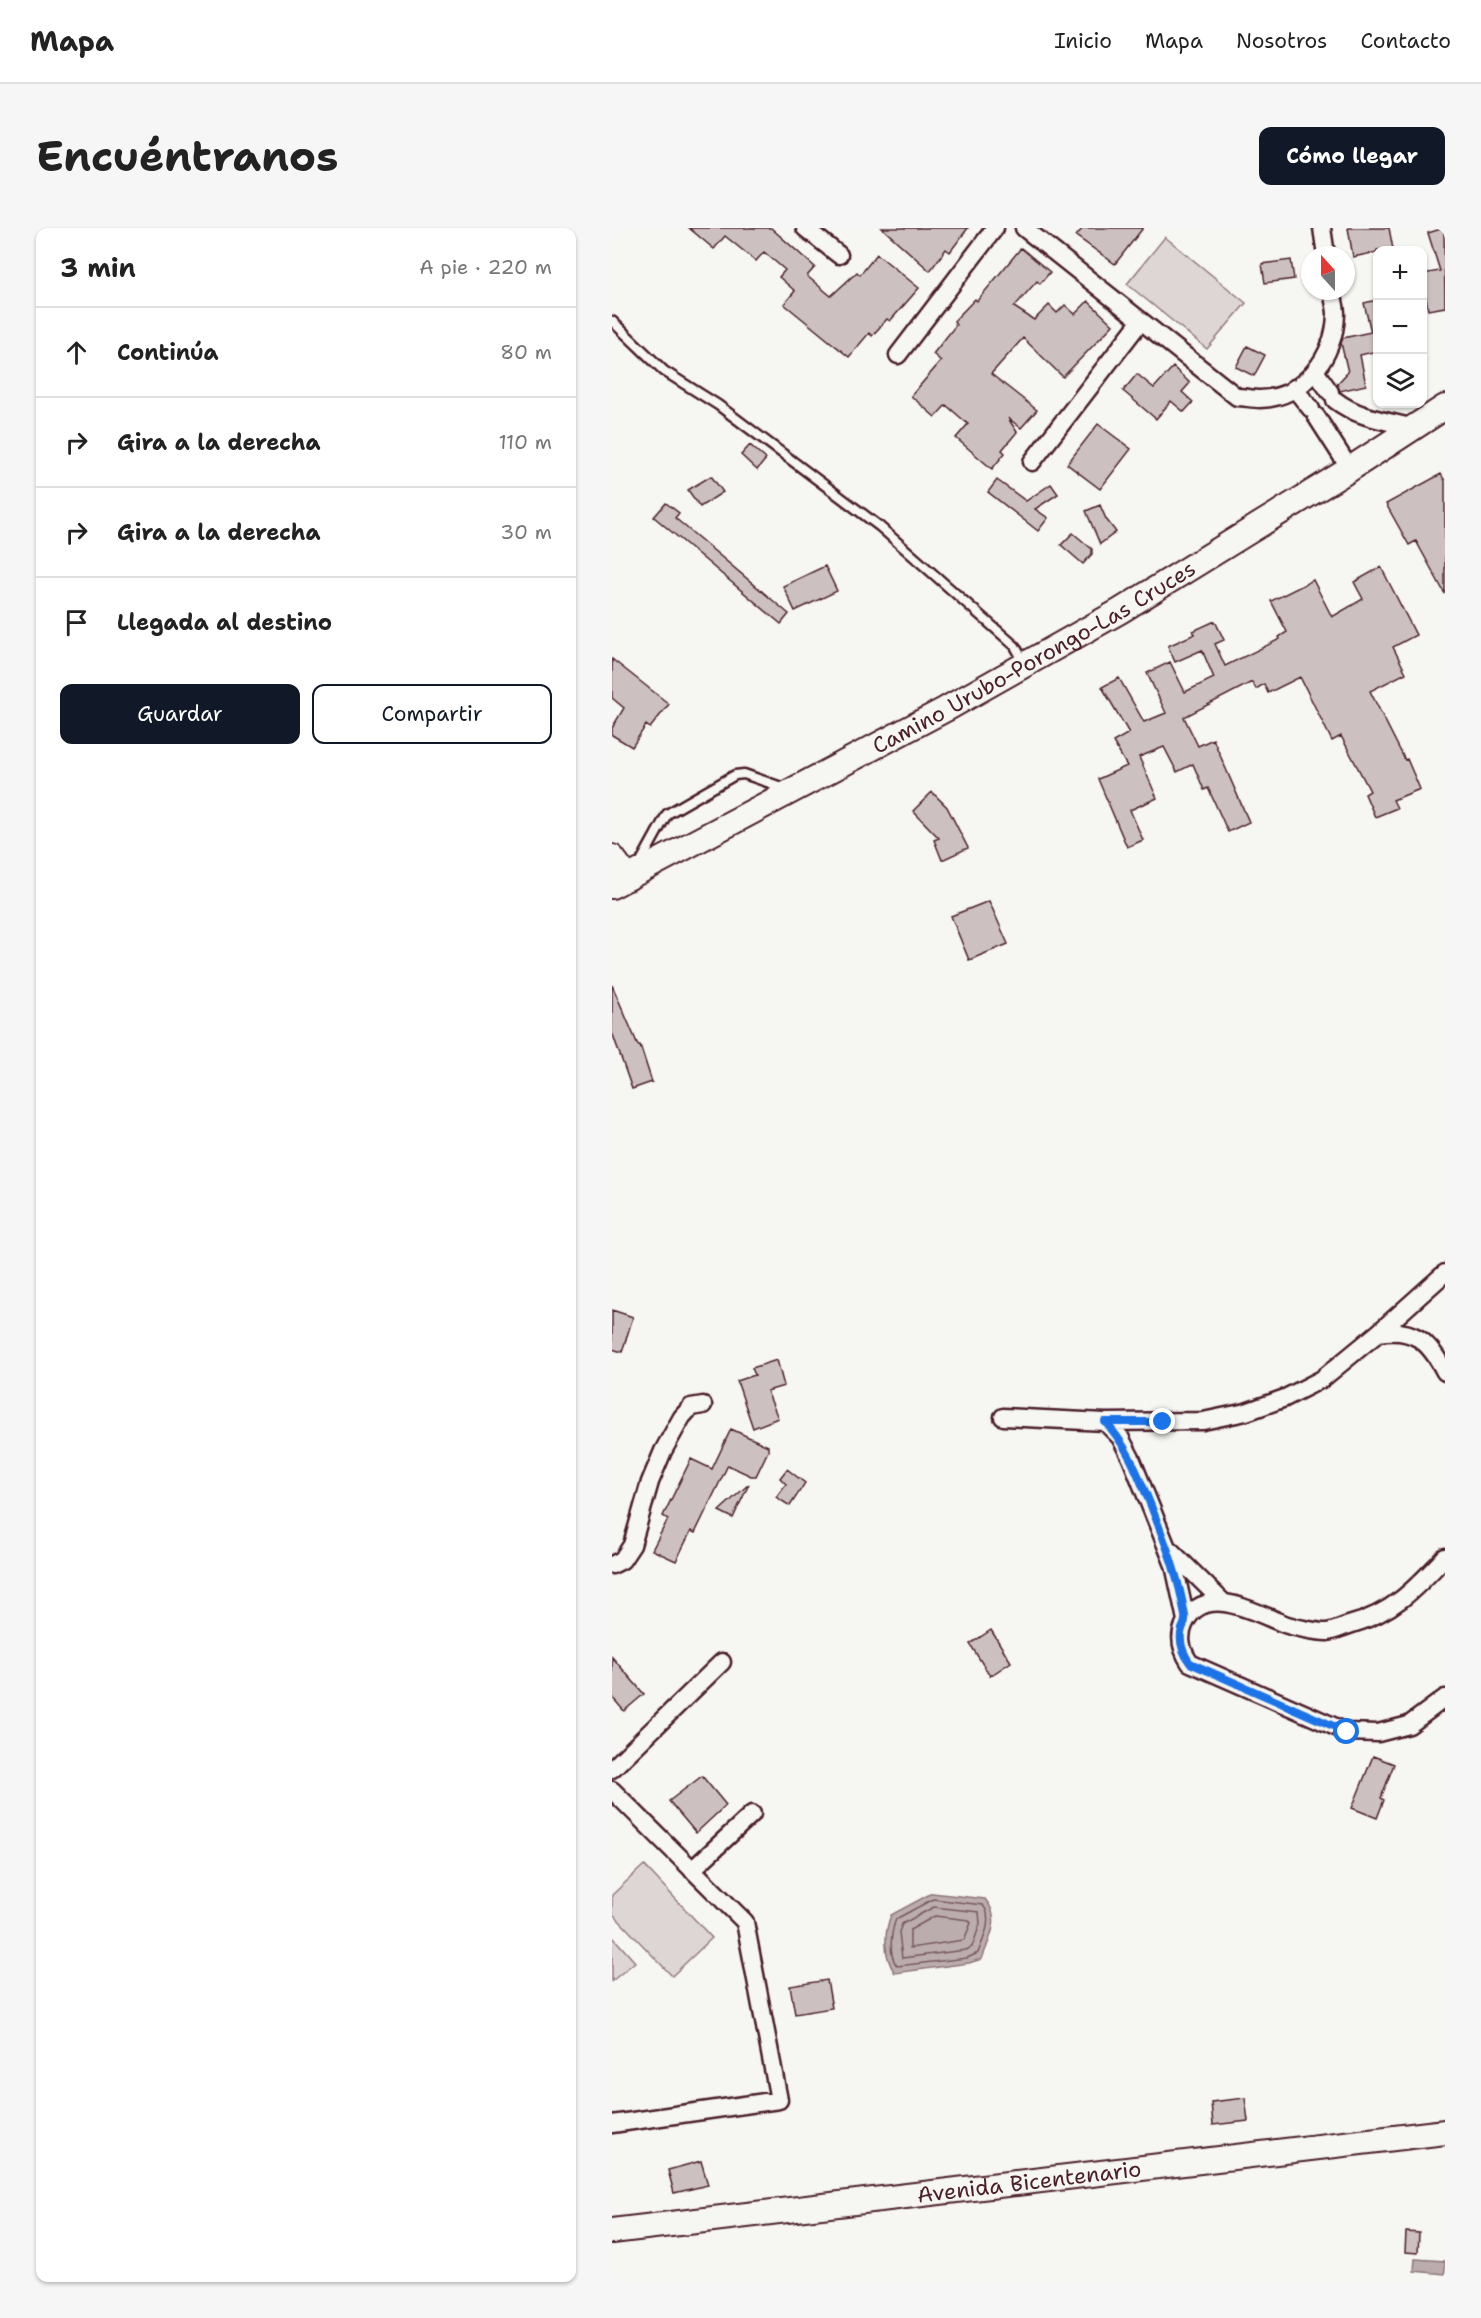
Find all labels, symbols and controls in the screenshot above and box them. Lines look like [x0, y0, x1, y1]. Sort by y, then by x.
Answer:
text: Mapa [30, 22, 114, 60]
text: Inicio [1054, 27, 1112, 55]
text: Mapa [1145, 27, 1203, 55]
text: Nosotros [1236, 27, 1327, 55]
text: Contacto [1360, 27, 1451, 55]
button: Cómo llegar [1259, 127, 1445, 185]
text: Encuéntranos [36, 128, 338, 184]
north arrow [1301, 246, 1355, 300]
map controls [1373, 246, 1427, 408]
button: + [1373, 246, 1427, 300]
text: 3 min [60, 250, 136, 285]
text: A pie · 220 m [419, 254, 552, 280]
button: − [1373, 300, 1427, 354]
icon: ahead [60, 336, 93, 369]
text: Continúa [117, 338, 219, 367]
text: 80 m [500, 339, 552, 365]
button: layers [1373, 354, 1427, 408]
icon: right [60, 426, 93, 459]
text: Gira a la derecha [117, 428, 321, 457]
text: 110 m [498, 429, 552, 455]
icon: right [60, 516, 93, 549]
text: Gira a la derecha [117, 518, 321, 547]
text: 30 m [500, 519, 552, 545]
street label: Camino Urubo-Porongo-Las Cruces [867, 553, 1201, 760]
icon: arrive [60, 606, 93, 639]
text: Llegada al destino [117, 608, 332, 637]
button: Guardar [60, 684, 300, 744]
button: Compartir [312, 684, 552, 744]
route end [1149, 1408, 1175, 1434]
route start [1333, 1718, 1359, 1744]
street label: Avenida Bicentenario [915, 2154, 1143, 2209]

